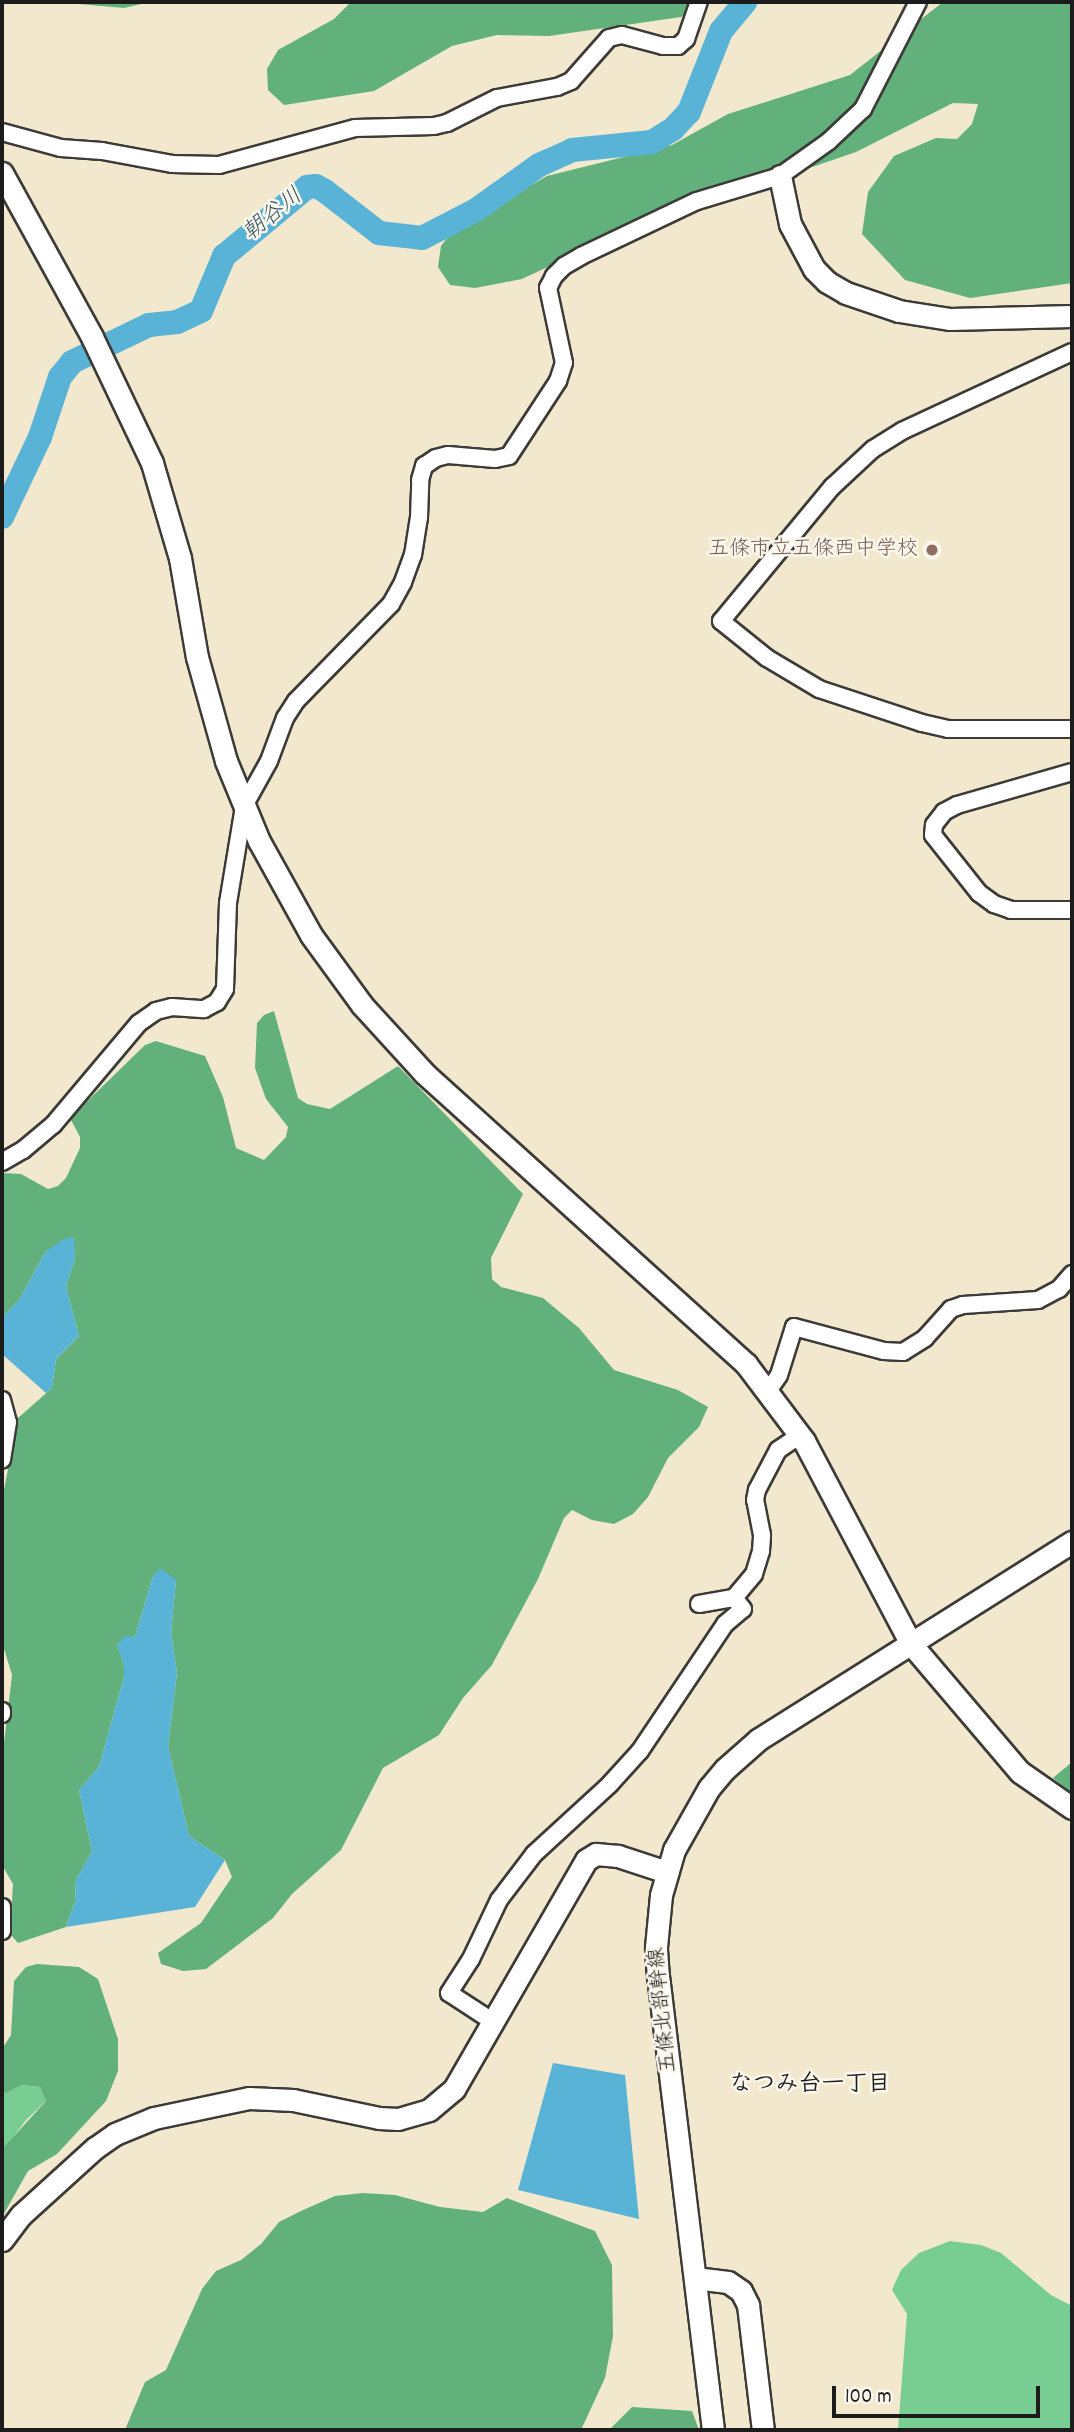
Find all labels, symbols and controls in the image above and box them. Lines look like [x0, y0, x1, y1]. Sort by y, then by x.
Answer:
water label: 朝谷川 [239, 184, 309, 248]
place label: 五條市立五條西中学校 [708, 537, 918, 563]
marker: 五條市立五條西中学校 [924, 542, 940, 558]
street label: 五條北部幹線 [645, 1946, 683, 2074]
district label: なつみ台一丁目 [730, 2072, 890, 2100]
scale bar [836, 2372, 1044, 2416]
text: 100 m [845, 2383, 892, 2413]

